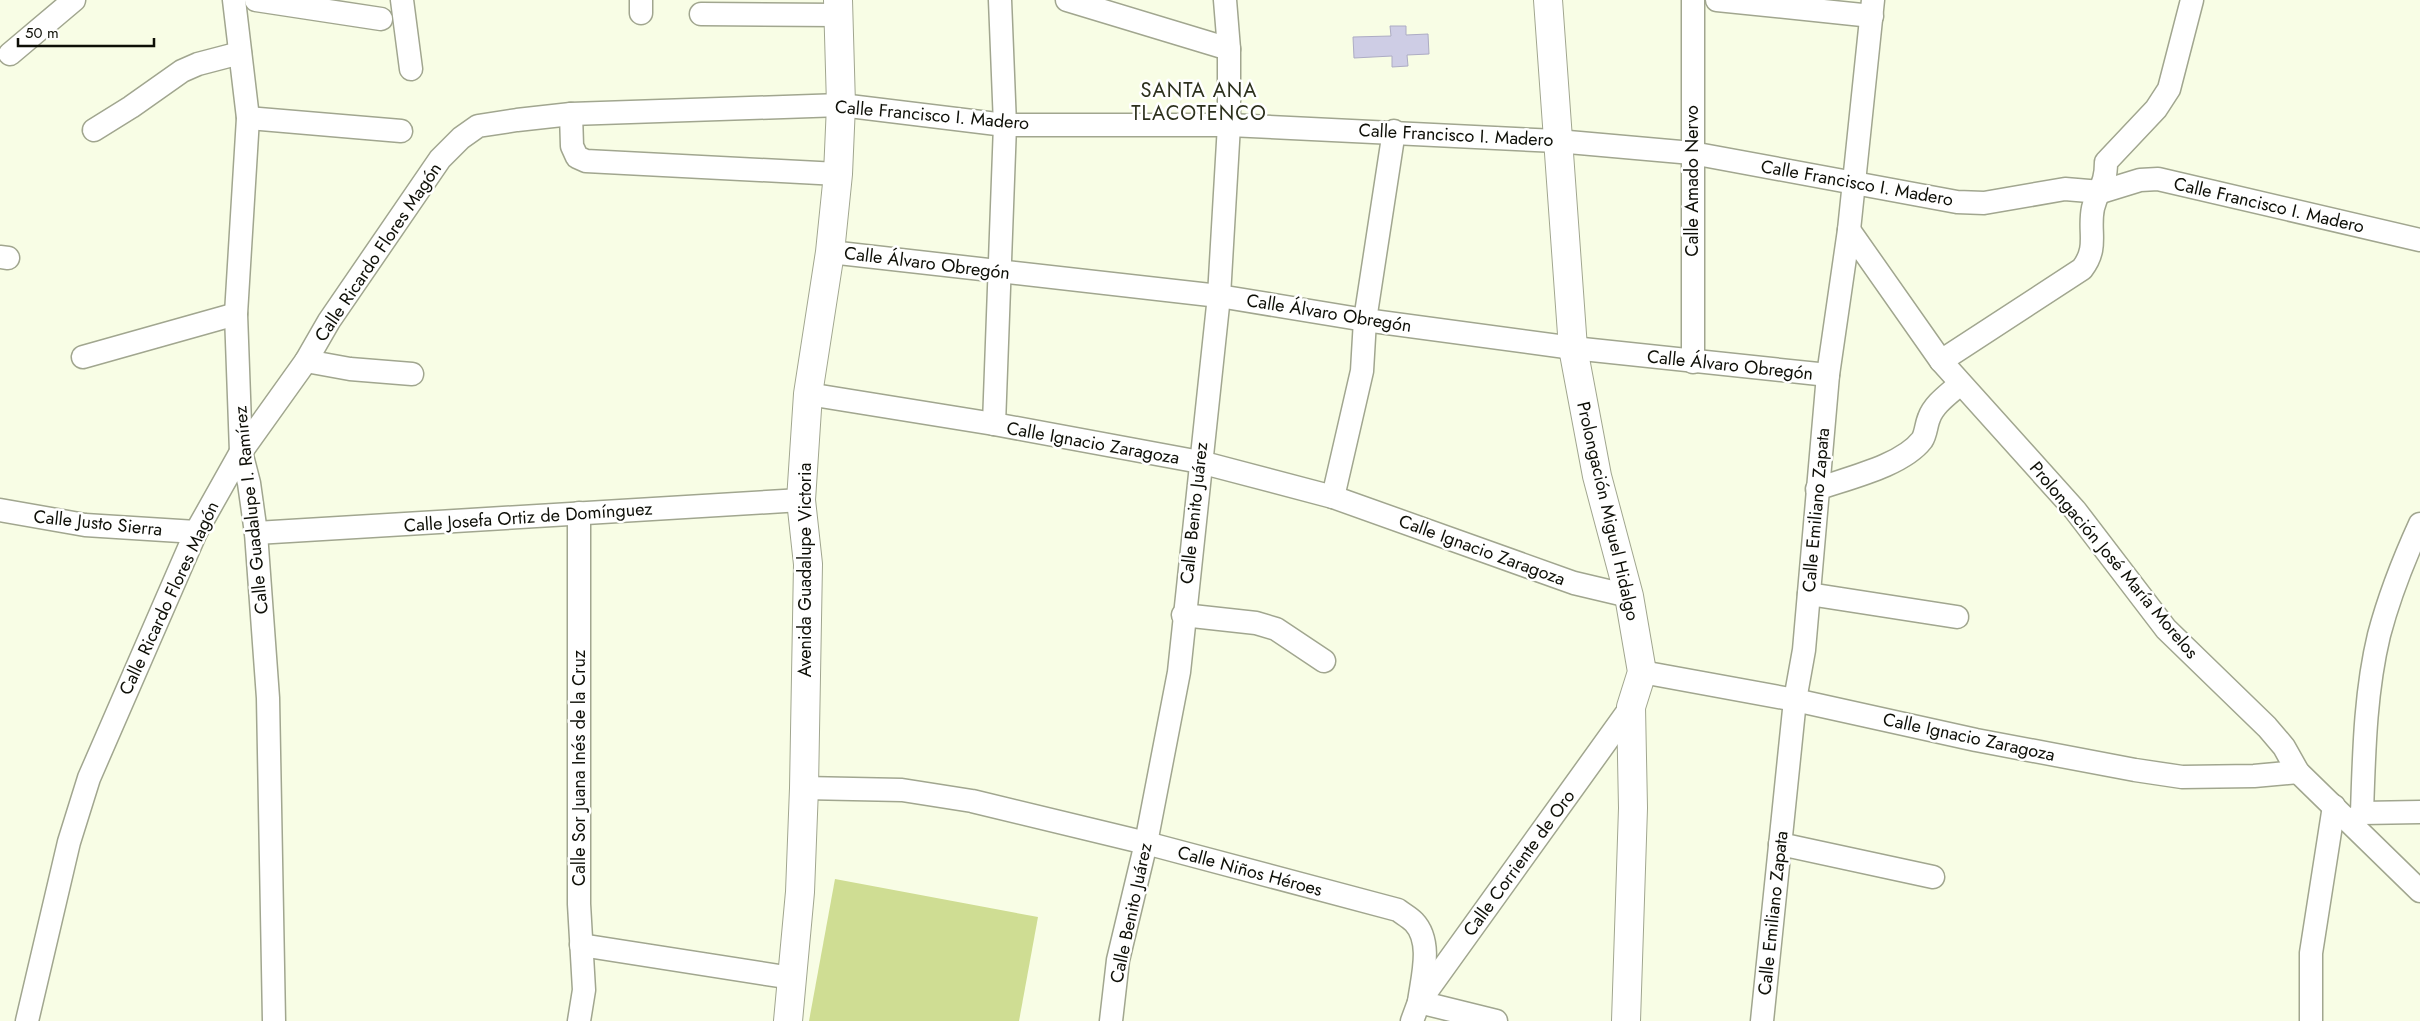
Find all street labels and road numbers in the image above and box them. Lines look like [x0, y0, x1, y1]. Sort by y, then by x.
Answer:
street label: Calle Francisco I. Madero [834, 94, 1030, 136]
street label: Calle Amado Nervo [1679, 105, 1705, 257]
street label: Calle Francisco I. Madero [1358, 117, 1554, 153]
street label: Calle Francisco I. Madero [1759, 153, 1955, 213]
street label: Calle Ricardo Flores Magón [308, 157, 448, 347]
street label: Calle Francisco I. Madero [2171, 170, 2367, 240]
street label: Calle Álvaro Obregón [843, 240, 1011, 286]
street label: Calle Álvaro Obregón [1245, 287, 1413, 339]
street label: Calle Álvaro Obregón [1646, 343, 1814, 387]
street label: Prolongación Miguel Hidalgo [1570, 399, 1646, 623]
street label: Calle Guadalupe I. Ramírez [227, 404, 275, 615]
street label: Calle Ignacio Zaragoza [1004, 415, 1182, 471]
street label: Calle Emiliano Zapata [1796, 427, 1836, 593]
street label: Calle Benito Juárez [1174, 440, 1214, 585]
street label: Prolongación José María Morelos [2024, 456, 2204, 664]
street label: Avenida Guadalupe Victoria [792, 463, 818, 677]
street label: Calle Josefa Ortiz de Domínguez [403, 495, 654, 539]
street label: Calle Ricardo Flores Magón [113, 497, 225, 699]
street label: Calle Justo Sierra [32, 503, 164, 543]
street label: Calle Ignacio Zaragoza [1395, 508, 1569, 592]
street label: Calle Sor Juana Inés de la Cruz [566, 649, 592, 886]
street label: Calle Ignacio Zaragoza [1881, 706, 2057, 768]
street label: Calle Corriente de Oro [1457, 784, 1581, 942]
street label: Calle Emiliano Zapata [1751, 830, 1795, 996]
street label: Calle Niños Héroes [1175, 839, 1325, 903]
street label: Calle Benito Juárez [1103, 840, 1159, 985]

